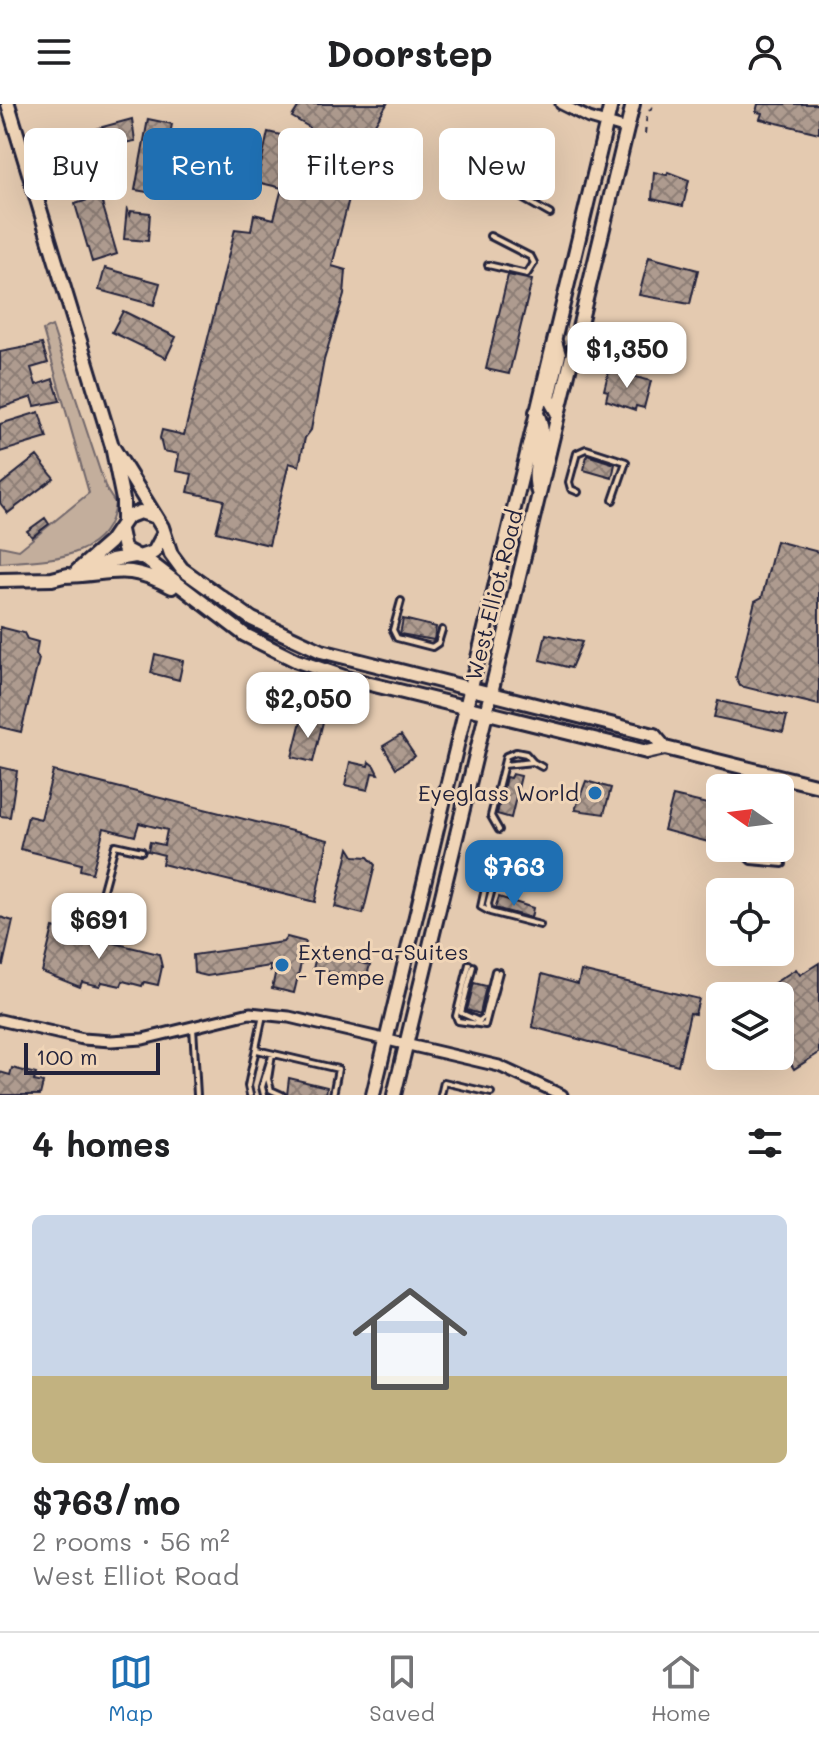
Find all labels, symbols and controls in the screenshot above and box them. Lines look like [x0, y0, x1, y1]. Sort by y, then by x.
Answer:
text: Doorstep [326, 29, 493, 76]
icon: menu [32, 30, 76, 74]
icon: person [743, 30, 787, 74]
chip: Buy [24, 128, 127, 200]
chip: Rent [143, 128, 262, 200]
chip: Filters [278, 128, 423, 200]
chip: New [439, 128, 555, 200]
pin: $1,350 [562, 322, 692, 390]
text: $1,350 [585, 331, 669, 365]
street label: West Elliot Road [458, 506, 529, 683]
pin: $2,050 [243, 672, 373, 740]
text: $2,050 [264, 681, 352, 715]
north arrow [706, 774, 794, 862]
map controls [706, 774, 794, 1070]
place label: Eyeglass World [418, 778, 579, 807]
marker: Eyeglass World [586, 784, 604, 802]
pin: $763 [467, 840, 561, 908]
text: $763 [483, 849, 545, 883]
button: locate [706, 878, 794, 966]
pin: $691 [52, 893, 146, 961]
text: $691 [70, 902, 128, 936]
place label: Extend-a-Suites - Tempe [298, 937, 469, 991]
marker: Extend-a-Suites - Tempe [273, 956, 291, 974]
button: layers [706, 982, 794, 1070]
scale bar [24, 1039, 160, 1075]
text: 100 m [36, 1042, 98, 1071]
text: 4 homes [32, 1121, 171, 1166]
icon: filters [743, 1121, 787, 1165]
icon: home [338, 1267, 482, 1411]
text: $763/mo [32, 1479, 180, 1524]
text: 2 rooms · 56 m² [32, 1524, 230, 1558]
text: West Elliot Road [32, 1558, 239, 1592]
tab: Map [108, 1650, 153, 1727]
tab: Saved [369, 1650, 435, 1727]
tab: Home [651, 1650, 711, 1727]

